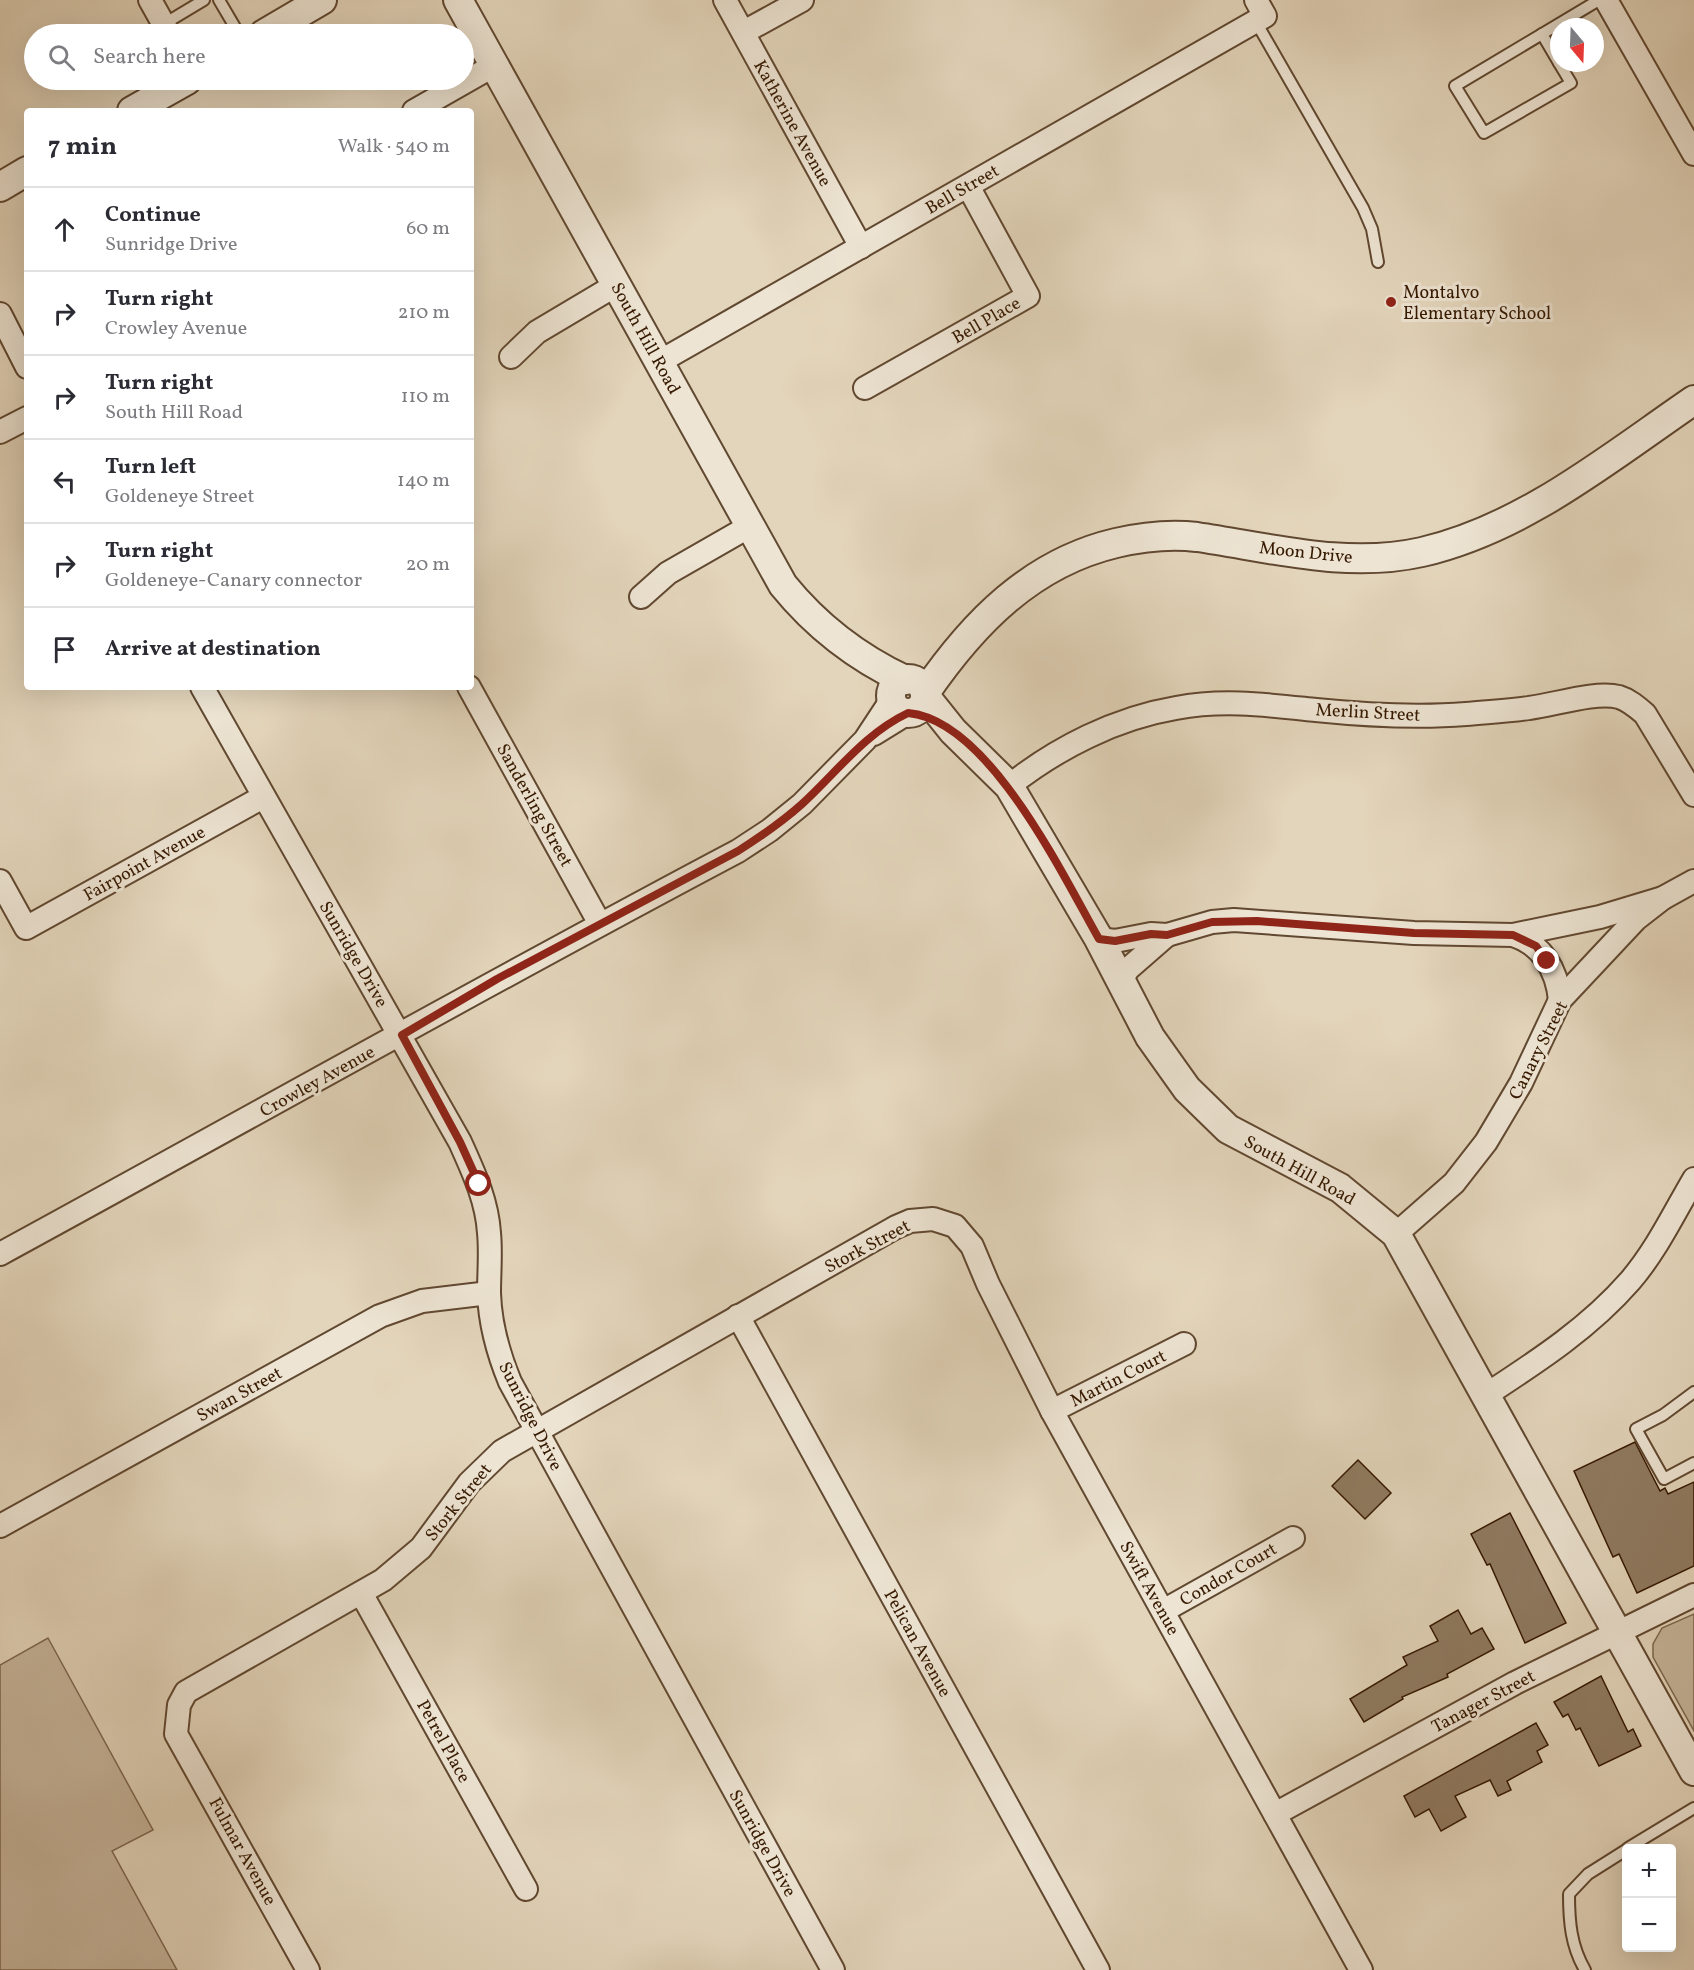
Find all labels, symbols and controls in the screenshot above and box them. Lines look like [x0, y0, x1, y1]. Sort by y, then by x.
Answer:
north arrow [1550, 18, 1604, 72]
search box [24, 24, 474, 90]
icon: search [45, 41, 78, 74]
text: Search here [93, 42, 206, 73]
street label: Katherine Avenue [747, 56, 837, 192]
text: 7 min [48, 129, 117, 165]
text: Walk · 540 m [338, 133, 450, 161]
street label: Bell Street [921, 159, 1004, 221]
text: Continue [105, 200, 201, 231]
icon: ahead [48, 213, 81, 246]
text: 60 m [406, 215, 450, 243]
text: Sunridge Drive [105, 231, 237, 259]
street label: South Hill Road [604, 278, 686, 399]
place label: Montalvo Elementary School [1403, 281, 1551, 327]
text: Turn right [105, 284, 213, 315]
street label: Bell Place [948, 292, 1026, 351]
marker: Montalvo Elementary School [1384, 295, 1398, 309]
icon: right [48, 297, 81, 330]
text: 210 m [398, 299, 450, 327]
text: Crowley Avenue [105, 315, 247, 343]
text: Turn right [105, 368, 213, 399]
icon: right [48, 381, 81, 414]
text: 110 m [401, 383, 450, 411]
text: South Hill Road [105, 399, 243, 427]
text: Turn left [105, 452, 196, 483]
icon: left [48, 465, 81, 498]
text: 140 m [397, 467, 450, 495]
text: Goldeneye Street [105, 483, 255, 511]
text: Turn right [105, 536, 213, 567]
street label: Moon Drive [1258, 536, 1354, 571]
icon: right [48, 549, 81, 582]
text: 20 m [406, 551, 450, 579]
text: Goldeneye-Canary connector [105, 567, 362, 595]
icon: arrive [48, 633, 81, 666]
text: Arrive at destination [105, 634, 321, 665]
street label: Merlin Street [1315, 698, 1421, 729]
street label: Sanderling Street [489, 740, 578, 872]
street label: Fairpoint Avenue [79, 820, 210, 908]
street label: Sunridge Drive [312, 897, 393, 1013]
route end [1533, 947, 1559, 973]
street label: Canary Street [1504, 997, 1575, 1104]
street label: Crowley Avenue [256, 1040, 380, 1124]
street label: South Hill Road [1239, 1130, 1360, 1212]
route start [465, 1170, 491, 1196]
street label: Stork Street [820, 1214, 915, 1280]
street label: Martin Court [1066, 1344, 1171, 1414]
street label: Sunridge Drive [491, 1358, 568, 1475]
street label: Swan Street [192, 1362, 287, 1429]
street label: Stork Street [420, 1459, 498, 1547]
street label: Swift Avenue [1113, 1537, 1185, 1640]
street label: Condor Court [1176, 1537, 1282, 1613]
street label: Pelican Avenue [877, 1585, 957, 1702]
street label: Tanager Street [1427, 1664, 1540, 1740]
street label: Petrel Place [410, 1696, 476, 1788]
street label: Sunridge Drive [722, 1786, 802, 1902]
street label: Fulmar Avenue [202, 1793, 282, 1910]
map controls [1622, 1844, 1676, 1952]
button: + [1622, 1844, 1676, 1898]
button: − [1622, 1898, 1676, 1952]

